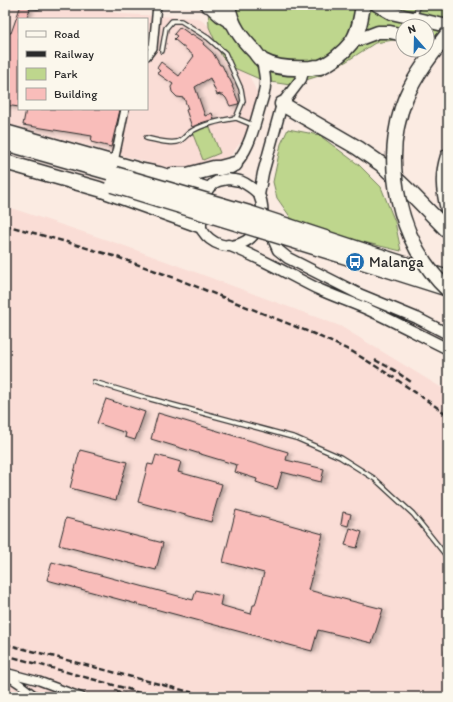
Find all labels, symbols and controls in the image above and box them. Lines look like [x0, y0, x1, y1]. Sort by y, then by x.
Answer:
legend [18, 18, 148, 110]
north arrow [395, 18, 435, 58]
text: N [406, 22, 417, 36]
text: Road [54, 27, 80, 41]
text: Railway [54, 47, 94, 61]
text: Park [54, 67, 78, 81]
text: Building [54, 87, 98, 101]
bus stop icon: Malanga [344, 251, 366, 273]
place label: Malanga [369, 253, 424, 271]

